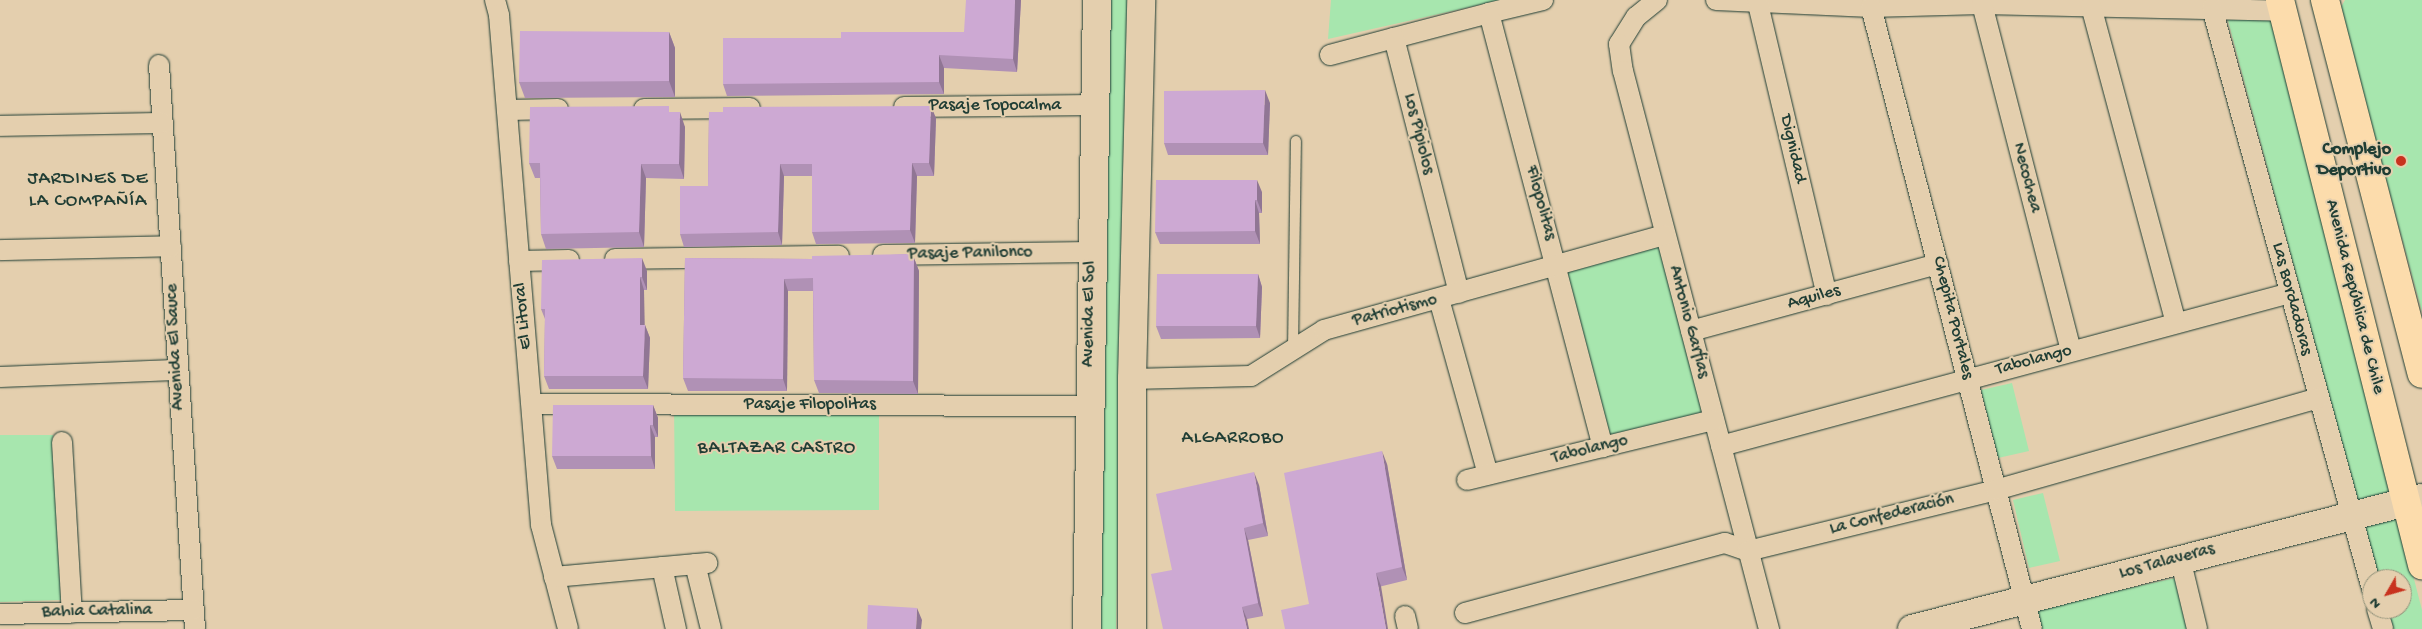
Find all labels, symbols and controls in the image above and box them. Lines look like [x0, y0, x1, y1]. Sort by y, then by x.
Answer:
street label: Los Pipiolos [1398, 91, 1438, 177]
street label: Pasaje Topocalma [929, 95, 1061, 117]
street label: Dignidad [1774, 113, 1810, 185]
place label: Complejo Deportivo [2317, 140, 2391, 182]
street label: Necochea [2006, 141, 2046, 215]
marker: Complejo Deportivo [2395, 155, 2407, 167]
street label: Filopolitas [1520, 163, 1560, 243]
district label: JARDINES DE LA COMPAÑÍA [26, 169, 150, 213]
street label: Avenida República de Chile [2319, 198, 2389, 396]
street label: Las Bordadoras [2266, 240, 2316, 358]
street label: Pasaje Panilonco [907, 242, 1033, 266]
street label: Chepita Portales [1926, 254, 1978, 382]
street label: Avenida El Sol [1078, 261, 1102, 367]
street label: Antonio Garfias [1663, 263, 1713, 381]
street label: Aquiles [1785, 281, 1843, 315]
street label: El Litoral [510, 282, 538, 350]
street label: Avenida El Sauce [162, 283, 190, 411]
street label: Patriotismo [1350, 289, 1440, 333]
street label: Tabolango [1994, 340, 2074, 382]
street label: Pasaje Filopolitas [744, 394, 876, 416]
district label: ALGARROBO [1180, 428, 1286, 450]
street label: Tabolango [1550, 430, 1630, 470]
district label: BALTAZAR CASTRO [696, 438, 858, 460]
street label: La Confederación [1828, 489, 1956, 541]
street label: Los Talaveras [2117, 539, 2217, 585]
north arrow [2362, 569, 2412, 619]
text: N [2366, 594, 2385, 612]
street label: Bahia Catalina [42, 600, 152, 624]

